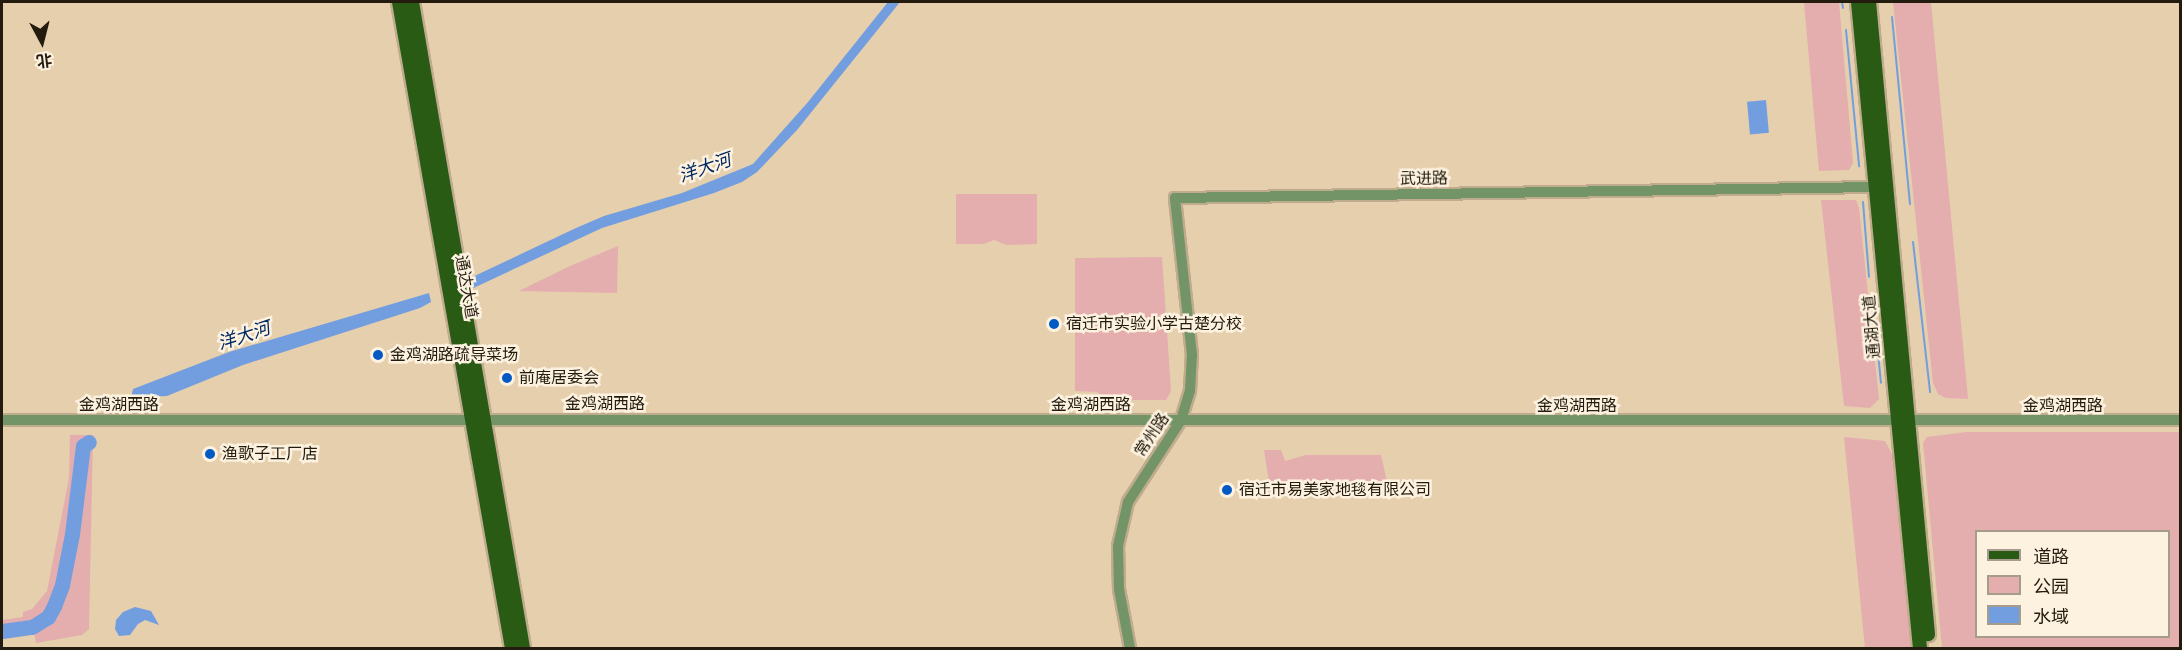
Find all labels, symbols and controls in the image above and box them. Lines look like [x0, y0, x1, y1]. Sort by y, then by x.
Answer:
north arrow [12, 12, 72, 72]
text: 北 [35, 50, 53, 71]
water label: 洋大河 [676, 149, 734, 187]
street label: 武进路 [1400, 169, 1448, 189]
street label: 通达大道 [451, 254, 481, 320]
street label: 通湖大道 [1860, 294, 1884, 360]
place label: 宿迁市实验小学古楚分校 [1066, 314, 1242, 334]
water label: 洋大河 [215, 317, 273, 355]
marker: 宿迁市实验小学古楚分校 [1047, 317, 1061, 331]
place label: 金鸡湖路疏导菜场 [390, 345, 518, 365]
marker: 金鸡湖路疏导菜场 [371, 348, 385, 362]
place label: 前庵居委会 [519, 368, 599, 388]
marker: 前庵居委会 [500, 371, 514, 385]
street label: 金鸡湖西路 [565, 394, 645, 414]
street label: 金鸡湖西路 [79, 395, 159, 415]
street label: 金鸡湖西路 [1051, 395, 1131, 415]
street label: 金鸡湖西路 [1537, 396, 1617, 416]
street label: 金鸡湖西路 [2023, 396, 2103, 416]
street label: 常州路 [1131, 410, 1173, 460]
place label: 渔歌子工厂店 [222, 444, 318, 464]
marker: 渔歌子工厂店 [203, 447, 217, 461]
place label: 宿迁市易美家地毯有限公司 [1239, 480, 1431, 500]
marker: 宿迁市易美家地毯有限公司 [1220, 483, 1234, 497]
legend [1975, 530, 2170, 638]
text: 道路 [2033, 546, 2069, 568]
text: 公园 [2033, 576, 2069, 598]
text: 水域 [2033, 606, 2069, 628]

